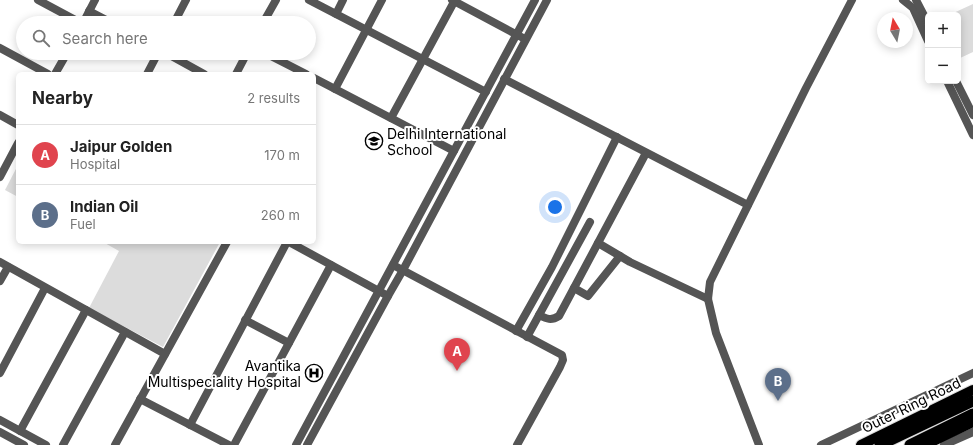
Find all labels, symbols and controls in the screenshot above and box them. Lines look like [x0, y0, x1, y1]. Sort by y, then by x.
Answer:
north arrow [877, 12, 913, 48]
map controls [925, 12, 961, 84]
button: + [925, 12, 961, 48]
search box [16, 16, 316, 60]
icon: search [30, 27, 52, 49]
text: Search here [62, 29, 148, 48]
button: − [925, 48, 961, 84]
text: Nearby [32, 88, 93, 108]
text: 2 results [247, 90, 300, 106]
place label: Delhi International School [387, 125, 506, 158]
school or university icon: Delhi International School [364, 131, 384, 151]
text: Jaipur Golden [70, 137, 172, 156]
text: A [40, 147, 50, 163]
text: 170 m [264, 147, 300, 163]
text: Hospital [70, 156, 120, 172]
text: Indian Oil [70, 197, 138, 216]
your location [545, 197, 565, 217]
text: B [41, 207, 49, 223]
text: 260 m [261, 207, 300, 223]
text: Fuel [70, 216, 96, 232]
pin: A [444, 338, 470, 371]
place label: Avantika Multispeciality Hospital [148, 357, 301, 390]
hospital icon: Avantika Multispeciality Hospital [304, 363, 324, 383]
pin: B [765, 368, 791, 401]
street label: Outer Ring Road [859, 374, 963, 436]

